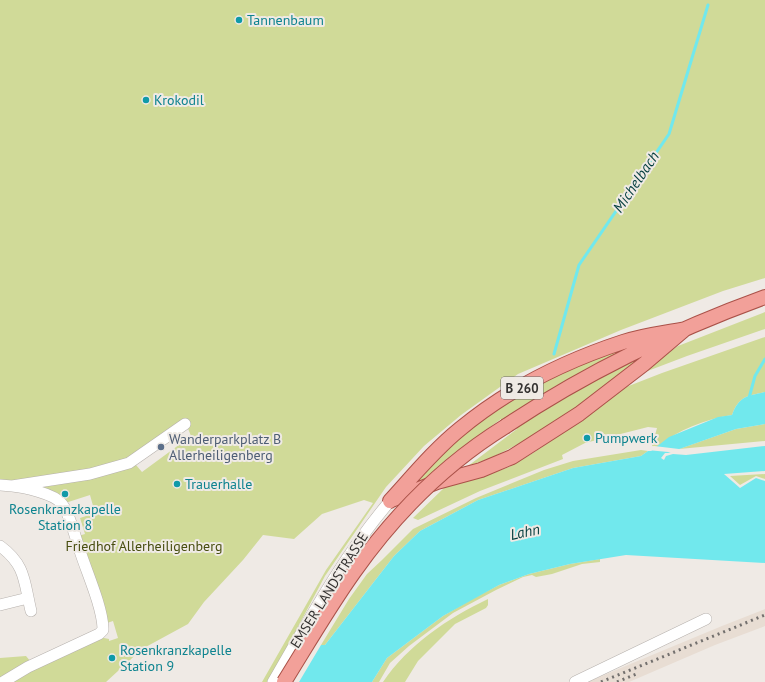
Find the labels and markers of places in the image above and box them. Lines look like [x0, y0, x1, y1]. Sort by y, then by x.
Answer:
place label: Tannenbaum [247, 11, 324, 29]
marker: Tannenbaum [234, 15, 244, 25]
place label: Krokodil [154, 91, 204, 109]
marker: Krokodil [141, 95, 151, 105]
place label: Pumpwerk [595, 429, 658, 447]
place label: Wanderparkplatz B Allerheiligenberg [169, 430, 281, 464]
marker: Pumpwerk [582, 433, 592, 443]
marker: Wanderparkplatz B Allerheiligenberg [156, 442, 166, 452]
place label: Trauerhalle [185, 475, 252, 493]
marker: Trauerhalle [172, 479, 182, 489]
marker: Rosenkranzkapelle Station 8 [60, 489, 70, 499]
place label: Rosenkranzkapelle Station 8 [9, 500, 121, 534]
place label: Rosenkranzkapelle Station 9 [120, 641, 232, 675]
marker: Rosenkranzkapelle Station 9 [107, 653, 117, 663]

